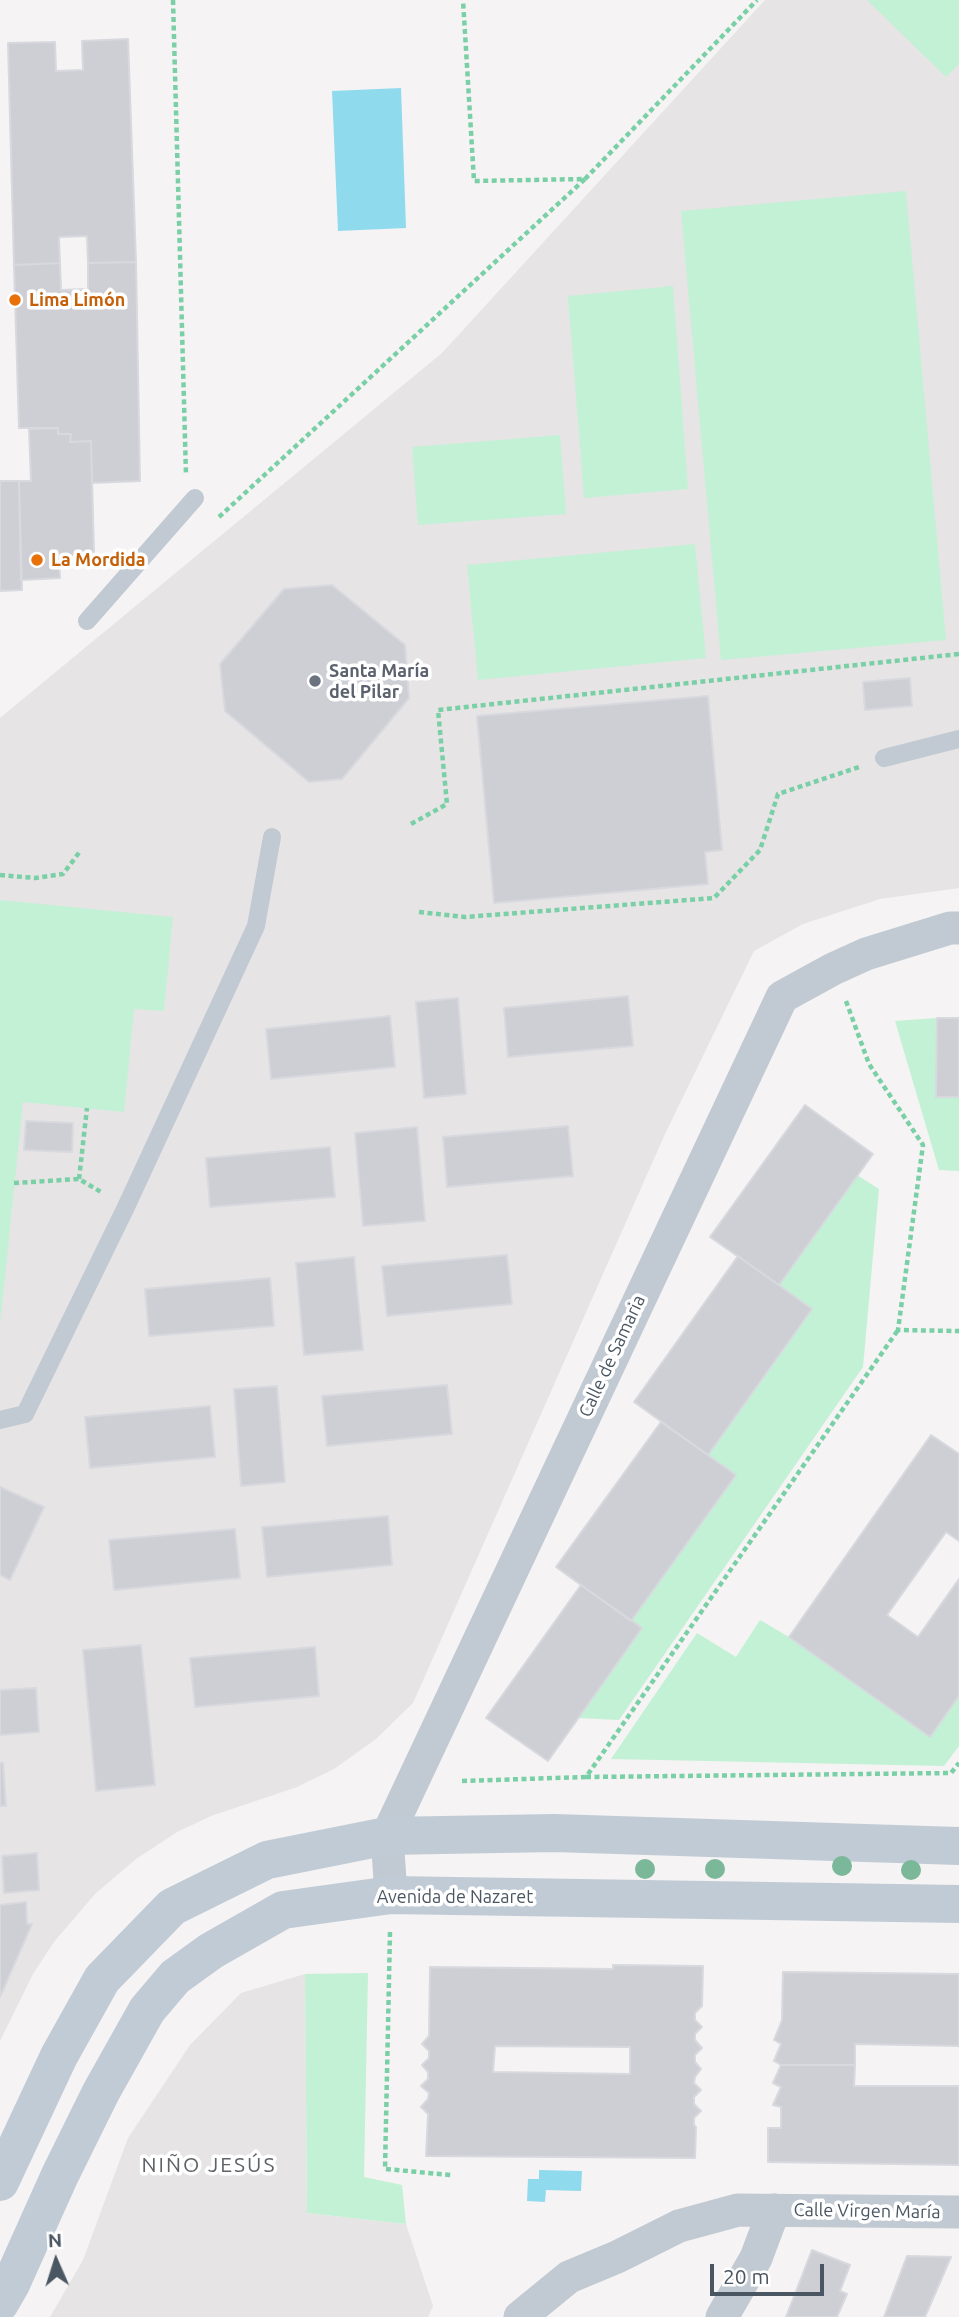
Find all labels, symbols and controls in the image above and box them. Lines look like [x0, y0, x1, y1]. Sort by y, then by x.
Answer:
place label: Lima Limón [29, 289, 125, 311]
marker: Lima Limón [7, 292, 23, 308]
place label: La Mordida [51, 549, 146, 571]
marker: La Mordida [29, 552, 45, 568]
place label: Santa María del Pilar [329, 660, 429, 702]
marker: Santa María del Pilar [307, 673, 323, 689]
street label: Calle de Samaria [574, 1291, 650, 1421]
street label: Avenida de Nazaret [377, 1886, 533, 1908]
district label: NIÑO JESÚS [143, 2152, 275, 2178]
street label: Calle Virgen María [793, 2199, 941, 2223]
north arrow [21, 2226, 91, 2296]
text: N [47, 2229, 63, 2251]
scale bar [714, 2250, 828, 2294]
text: 20 m [723, 2264, 770, 2288]

